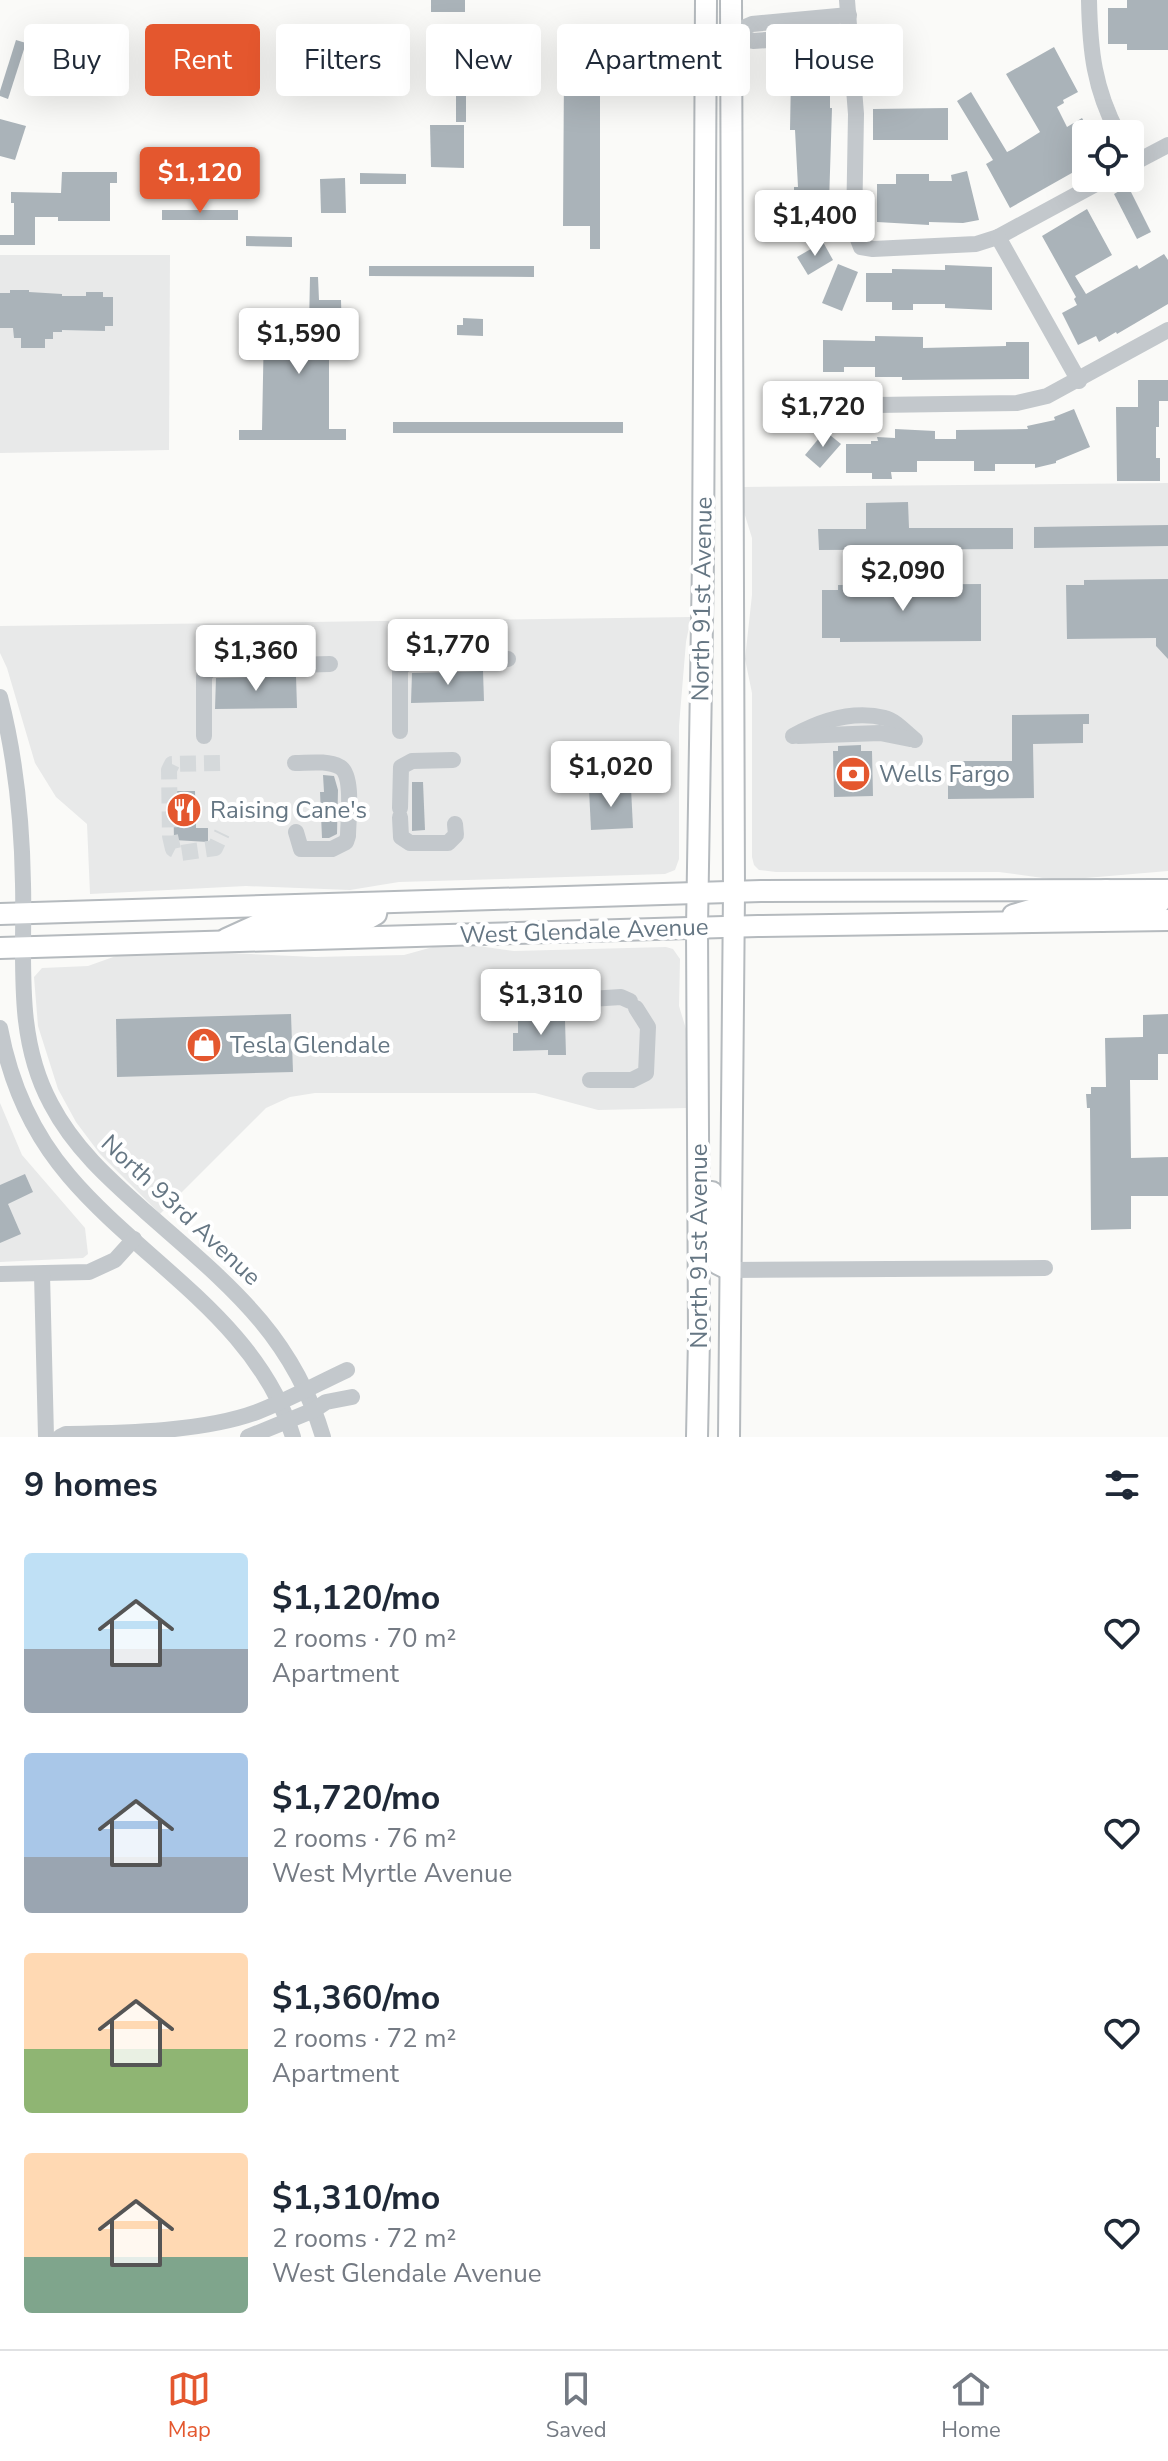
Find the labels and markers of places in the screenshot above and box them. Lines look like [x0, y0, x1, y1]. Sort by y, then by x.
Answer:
pin: $1,120 [135, 147, 265, 215]
pin: $1,400 [750, 190, 880, 258]
pin: $1,590 [234, 308, 364, 376]
pin: $1,720 [758, 381, 888, 449]
pin: $2,090 [838, 545, 968, 613]
pin: $1,770 [383, 619, 513, 687]
pin: $1,360 [191, 625, 321, 693]
pin: $1,020 [546, 741, 676, 809]
bank icon: Wells Fargo [834, 755, 872, 793]
place label: Wells Fargo [879, 758, 1010, 790]
restaurant icon: Raising Cane's [165, 791, 203, 829]
place label: Raising Cane's [210, 794, 367, 826]
pin: $1,310 [476, 969, 606, 1037]
shop icon: Tesla Glendale [185, 1026, 223, 1064]
place label: Tesla Glendale [230, 1029, 390, 1061]

